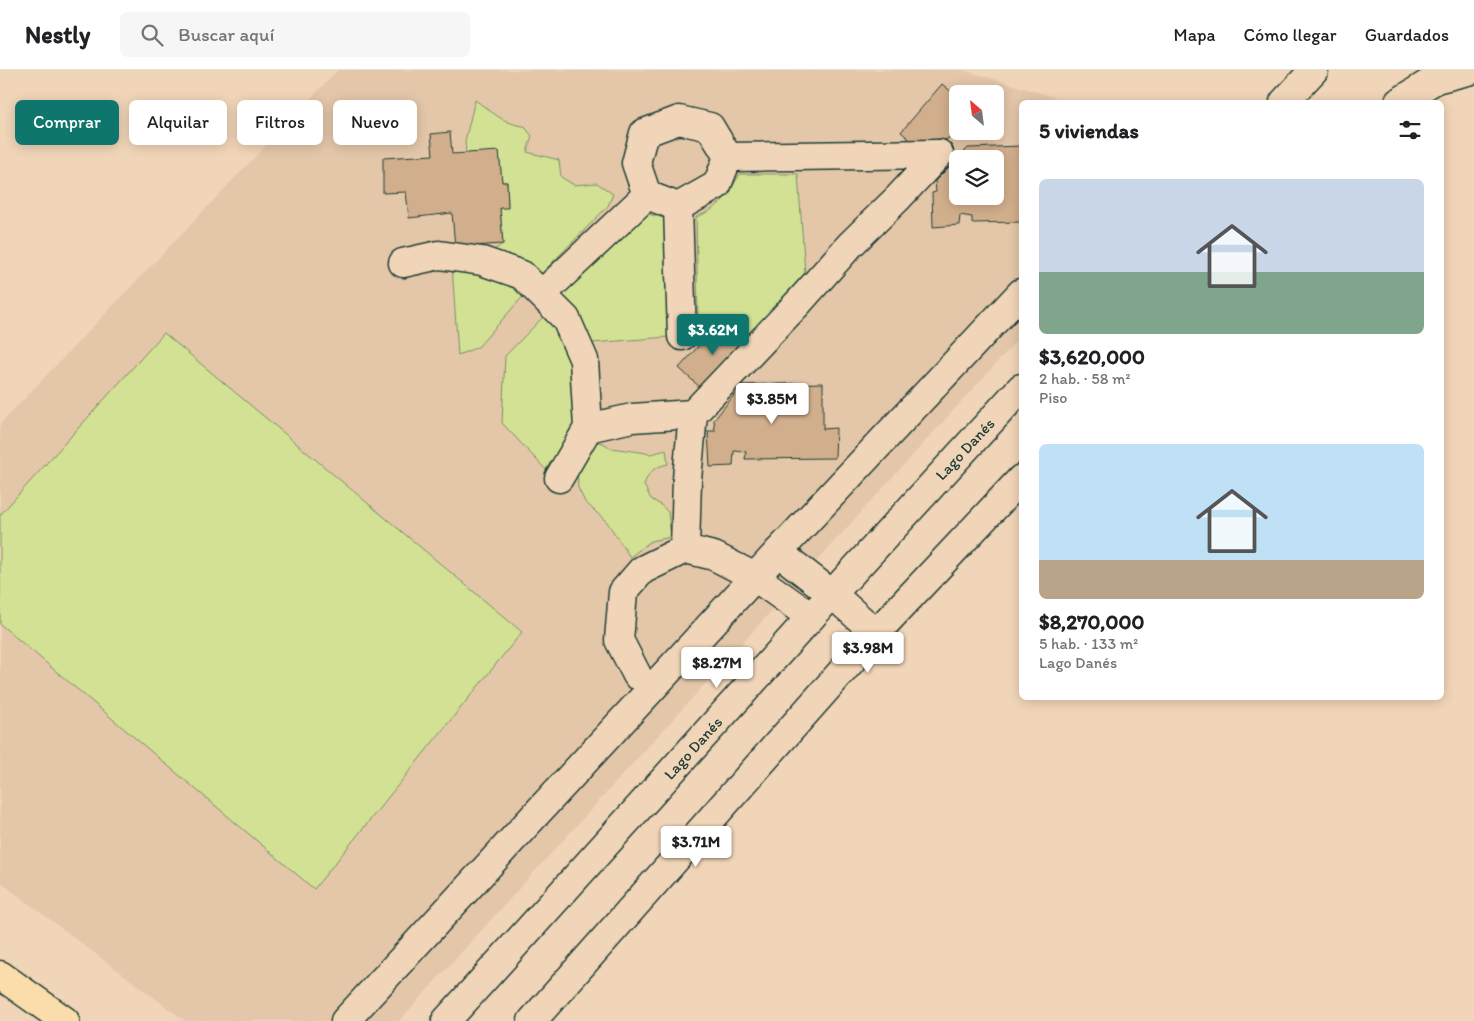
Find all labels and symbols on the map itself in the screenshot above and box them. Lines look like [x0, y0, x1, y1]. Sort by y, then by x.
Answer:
north arrow [949, 85, 1004, 140]
pin: $3.62M [672, 314, 754, 356]
pin: $3.85M [731, 382, 813, 425]
street label: Lago Danés [931, 414, 999, 484]
pin: $3.98M [827, 632, 909, 674]
pin: $8.27M [676, 646, 758, 689]
street label: Lago Danés [660, 713, 726, 783]
pin: $3.71M [655, 826, 737, 868]

